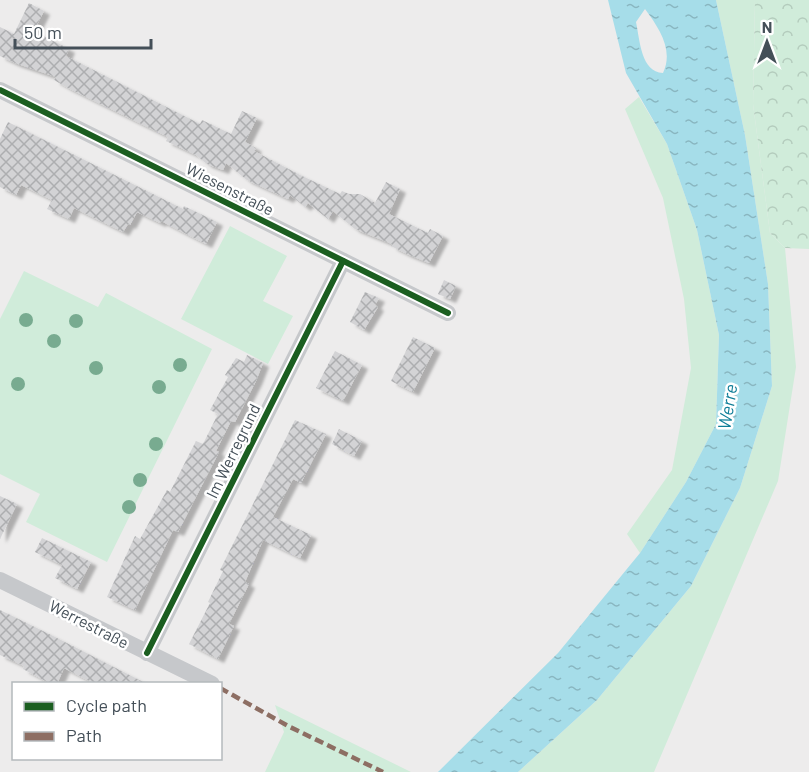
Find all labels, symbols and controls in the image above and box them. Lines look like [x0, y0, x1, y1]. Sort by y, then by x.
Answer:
scale bar [15, 12, 152, 50]
north arrow [737, 12, 797, 72]
text: N [762, 17, 772, 36]
text: 50 m [24, 21, 62, 43]
street label: Wiesenstraße [183, 158, 277, 219]
water label: Werre [713, 383, 741, 431]
street label: Im Werregrund [202, 400, 264, 501]
street label: Werrestraße [46, 595, 132, 652]
legend [12, 682, 222, 760]
text: Cycle path [66, 694, 147, 716]
text: Path [66, 724, 102, 746]

